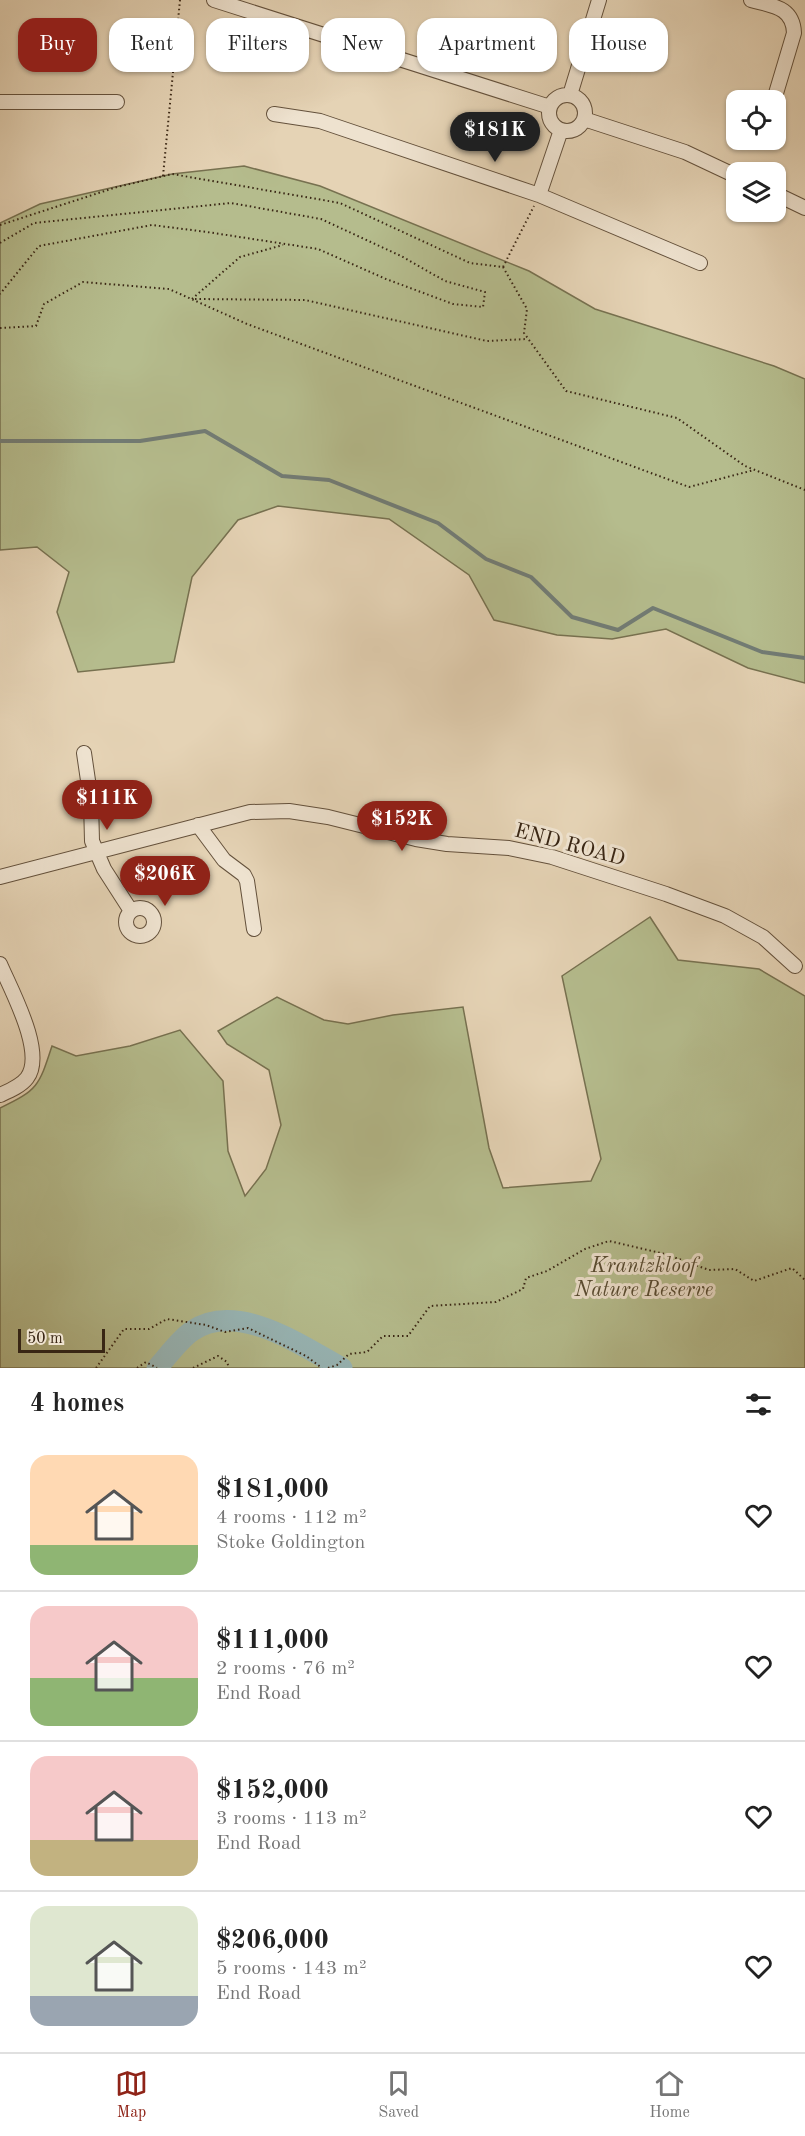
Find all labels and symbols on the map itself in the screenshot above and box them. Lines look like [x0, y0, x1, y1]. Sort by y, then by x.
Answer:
pin: $181K [453, 112, 537, 163]
pin: $111K [65, 780, 149, 831]
pin: $152K [360, 801, 444, 852]
street label: END ROAD [512, 821, 627, 870]
pin: $206K [123, 856, 207, 907]
park label: Krantzkloof Nature Reserve [574, 1256, 713, 1301]
scale bar [18, 1326, 105, 1354]

